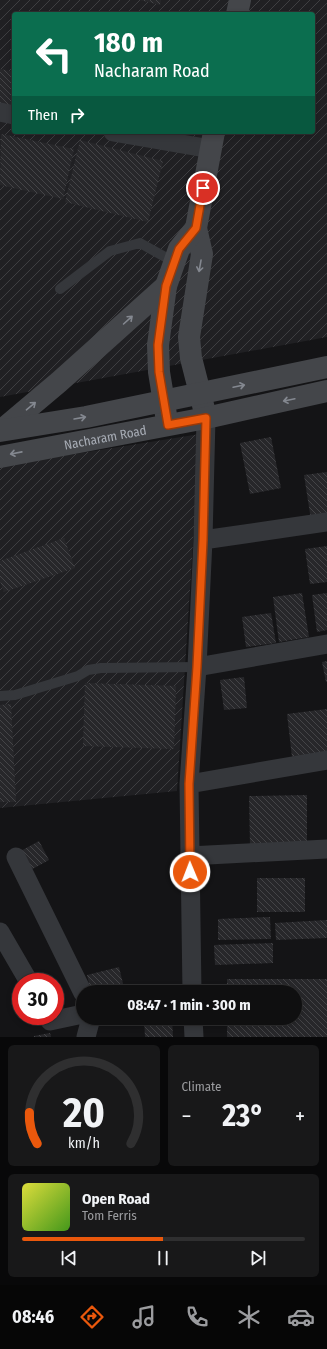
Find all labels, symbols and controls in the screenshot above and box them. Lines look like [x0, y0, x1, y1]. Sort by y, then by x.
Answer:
text: 180 m [94, 26, 163, 59]
icon: left [28, 28, 80, 80]
text: Nacharam Road [94, 60, 210, 82]
icon: right [66, 104, 88, 126]
text: Then [28, 106, 58, 124]
pin [186, 171, 220, 205]
icon: arrive [192, 177, 214, 199]
one-way arrow [196, 259, 204, 272]
one-way arrow [123, 315, 133, 325]
one-way arrow [232, 381, 245, 389]
one-way arrow [283, 396, 296, 404]
one-way arrow [25, 402, 36, 411]
one-way arrow [73, 413, 86, 421]
street label: Nacharam Road [63, 422, 148, 453]
one-way arrow [10, 450, 23, 458]
position arrow [169, 851, 211, 893]
speed limit sign: 30 [12, 973, 64, 1025]
text: 08:47 · 1 min · 300 m [127, 996, 251, 1014]
text: Climate [182, 1079, 222, 1094]
text: 20 [62, 1087, 105, 1137]
text: 23° [222, 1098, 264, 1134]
text: − [182, 1103, 191, 1130]
text: + [295, 1103, 305, 1130]
text: km/h [68, 1134, 100, 1151]
text: Open Road [82, 1190, 150, 1208]
text: Tom Ferris [82, 1208, 137, 1223]
icon: previous [58, 1247, 80, 1269]
icon: pause [152, 1247, 174, 1269]
icon: next [247, 1247, 269, 1269]
icon: directions [78, 1303, 106, 1331]
icon: music [130, 1303, 158, 1331]
icon: phone [183, 1303, 211, 1331]
icon: climate [235, 1303, 263, 1331]
icon: car [287, 1303, 315, 1331]
text: 08:46 [12, 1306, 54, 1328]

